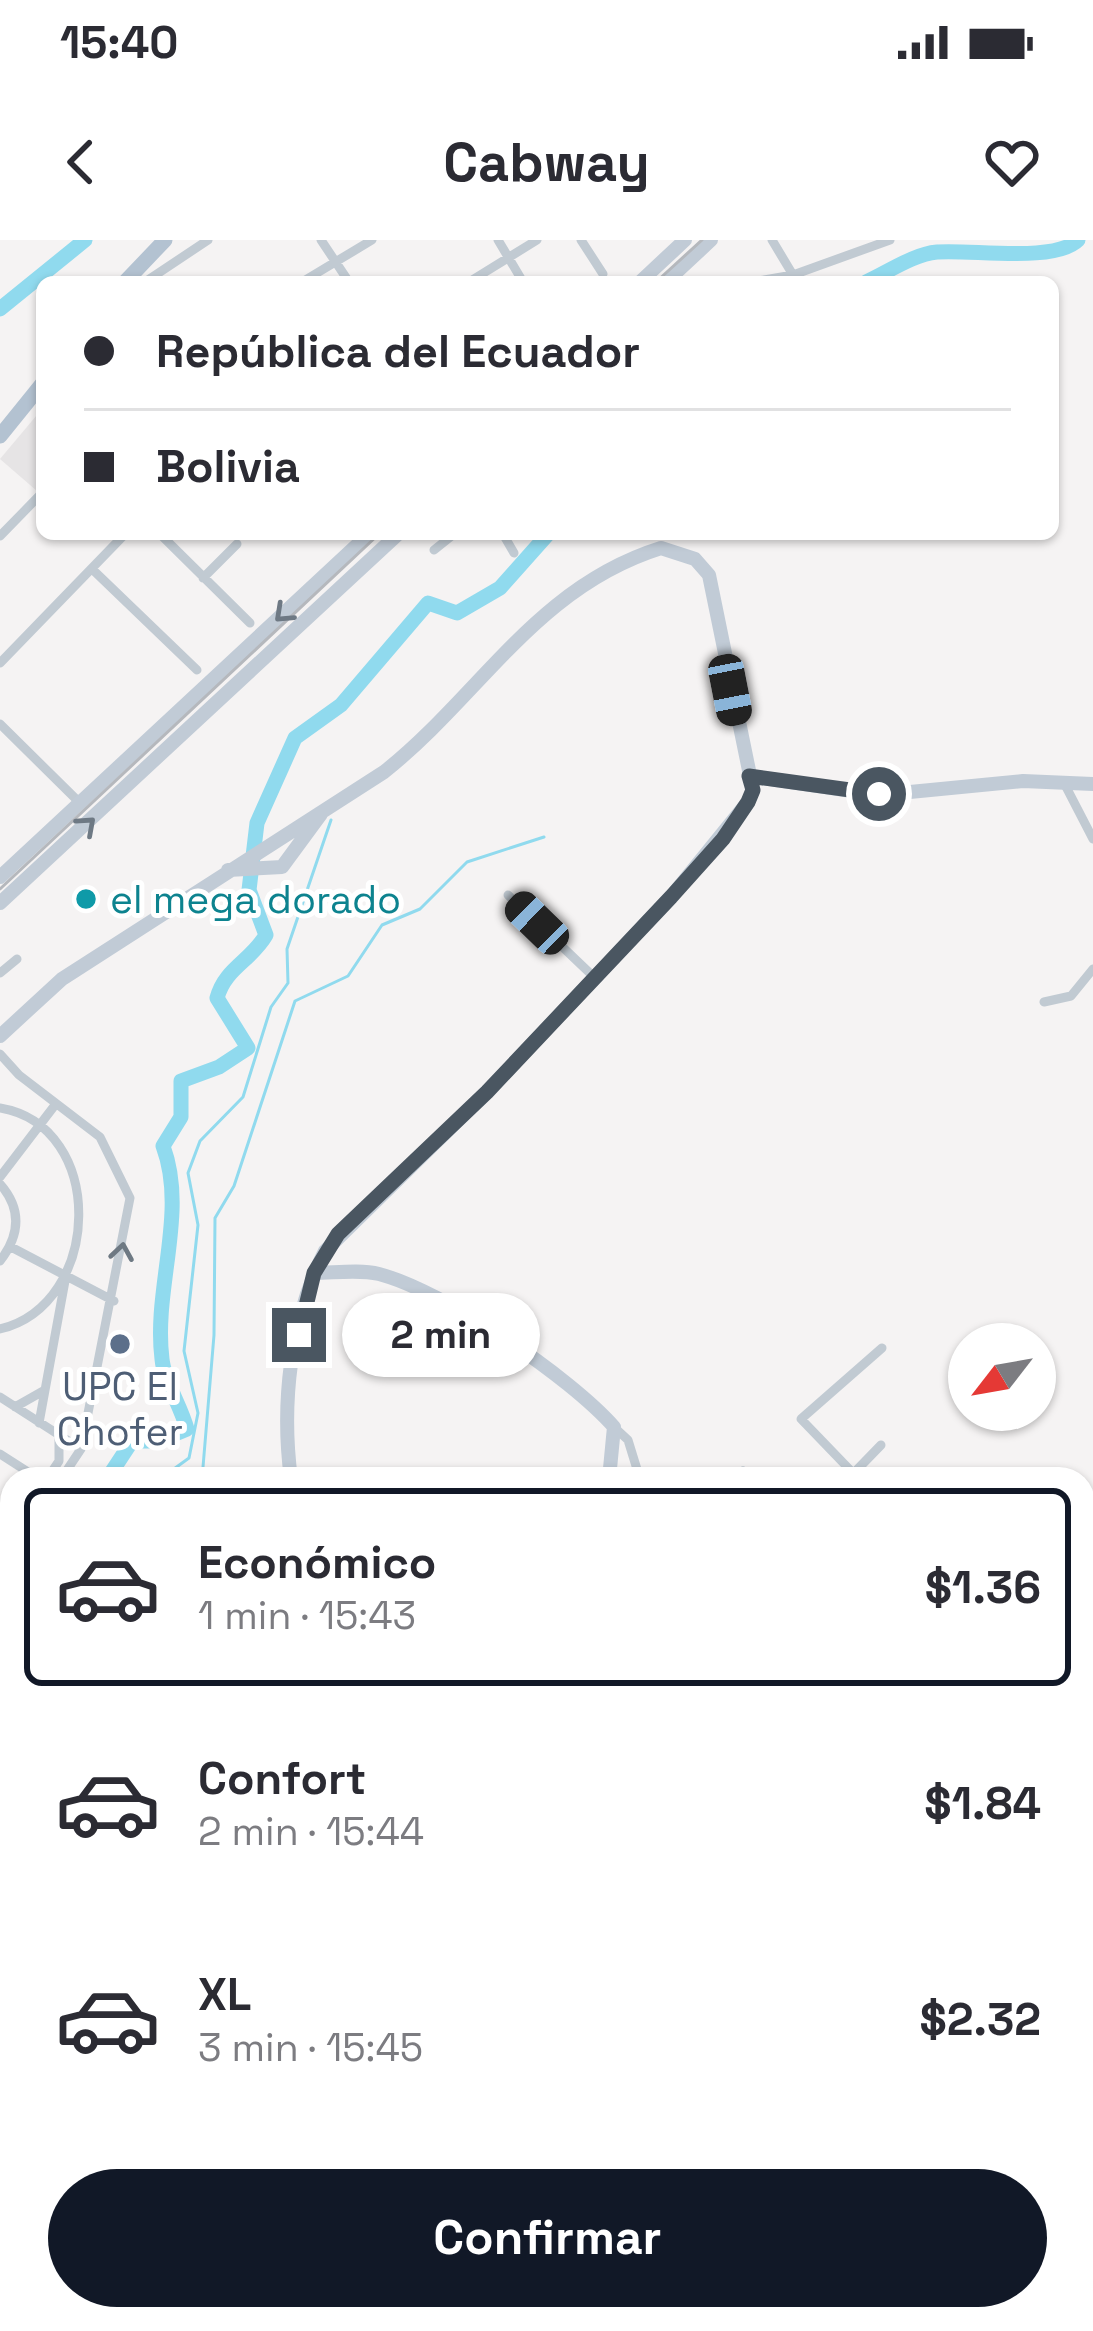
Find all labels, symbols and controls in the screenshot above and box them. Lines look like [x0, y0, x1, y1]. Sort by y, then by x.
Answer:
text: 15:40 [60, 14, 179, 71]
text: Cabway [443, 128, 650, 197]
icon: back [48, 129, 114, 195]
icon: heart [979, 129, 1045, 195]
text: República del Ecuador [156, 323, 640, 380]
text: Bolivia [156, 438, 300, 495]
one-way arrow [276, 599, 297, 621]
car [705, 651, 755, 729]
route start [852, 767, 906, 821]
one-way arrow [74, 818, 95, 839]
place label: el mega dorado [110, 875, 401, 924]
car [499, 885, 575, 961]
marker: el mega dorado [73, 886, 99, 912]
one-way arrow [109, 1242, 134, 1262]
callout: 2 min [341, 1293, 539, 1377]
route end [272, 1308, 326, 1362]
text: 2 min [391, 1310, 491, 1359]
north arrow [948, 1323, 1056, 1431]
map controls [948, 1323, 1056, 1431]
marker: UPC El Chofer [107, 1331, 133, 1357]
place label: UPC El Chofer [57, 1362, 183, 1456]
icon: car [54, 1533, 162, 1641]
text: Económico [198, 1534, 436, 1591]
text: $1.36 [925, 1559, 1041, 1616]
text: 1 min · 15:43 [198, 1591, 416, 1640]
icon: car [54, 1749, 162, 1857]
text: Confort [198, 1750, 366, 1807]
text: $1.84 [924, 1775, 1041, 1832]
text: 2 min · 15:44 [198, 1807, 424, 1856]
icon: car [54, 1965, 162, 2073]
text: XL [198, 1966, 251, 2023]
text: $2.32 [919, 1991, 1041, 2048]
text: 3 min · 15:45 [198, 2023, 423, 2072]
button: Confirmar [48, 2169, 1047, 2307]

